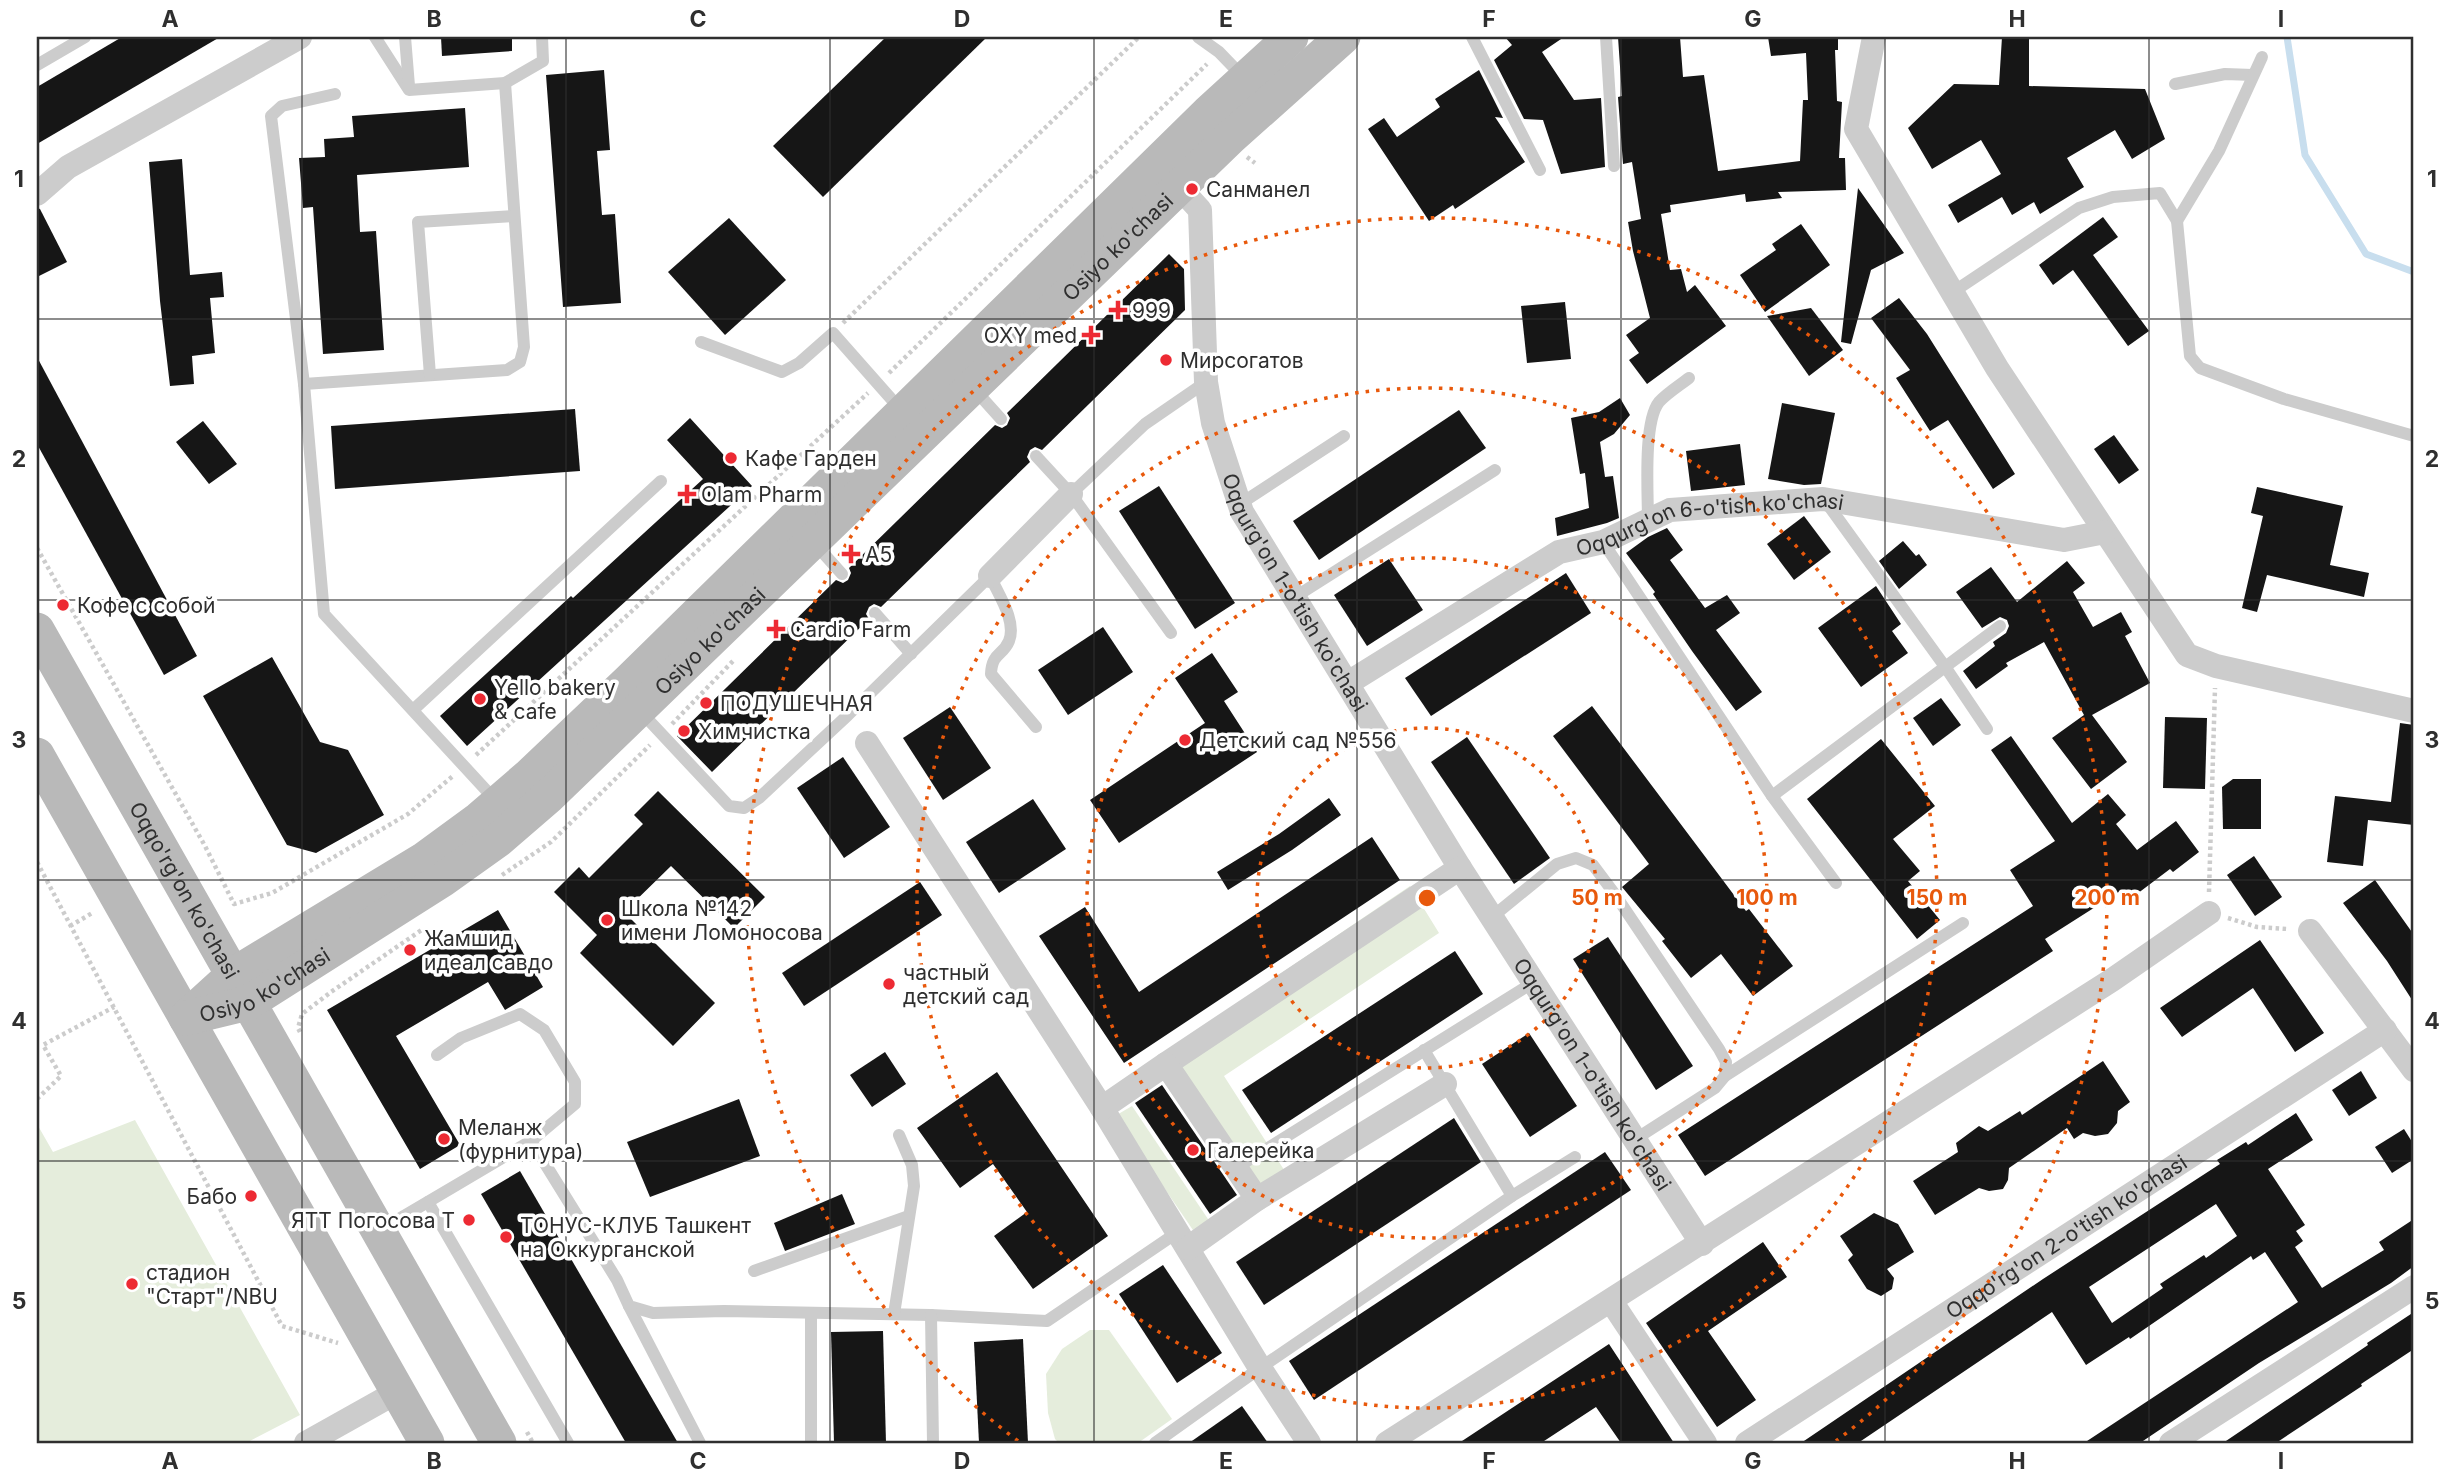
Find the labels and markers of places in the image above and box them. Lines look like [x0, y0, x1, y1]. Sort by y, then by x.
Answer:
place label: Санманел [1206, 177, 1310, 202]
marker: Санманел [1184, 181, 1200, 197]
place label: 999 [1132, 298, 1171, 323]
marker: 999 [1110, 302, 1126, 318]
place label: OXY med [984, 323, 1077, 348]
marker: OXY med [1083, 327, 1099, 343]
place label: Мирсогатов [1180, 348, 1304, 373]
marker: Мирсогатов [1158, 352, 1174, 368]
place label: Кафе Гарден [745, 446, 877, 471]
marker: Кафе Гарден [723, 450, 739, 466]
place label: Olam Pharm [701, 482, 823, 507]
marker: Olam Pharm [679, 486, 695, 502]
place label: A5 [865, 542, 892, 567]
marker: A5 [843, 546, 859, 562]
place label: Кофе с собой [77, 593, 215, 618]
marker: Кофе с собой [55, 597, 71, 613]
place label: Cardio Farm [790, 617, 911, 642]
marker: Cardio Farm [768, 621, 784, 637]
place label: Yello bakery & cafe [494, 675, 616, 724]
marker: Yello bakery & cafe [472, 691, 488, 707]
place label: ПОДУШЕЧНАЯ [720, 691, 873, 716]
marker: ПОДУШЕЧНАЯ [698, 695, 714, 711]
place label: Химчистка [698, 719, 811, 744]
marker: Химчистка [676, 723, 692, 739]
place label: Детский сад №556 [1199, 728, 1397, 753]
marker: Детский сад №556 [1177, 732, 1193, 748]
centre of rings [1415, 886, 1439, 910]
place label: Школа №142 имени Ломоносова [621, 896, 823, 945]
marker: Школа №142 имени Ломоносова [599, 912, 615, 928]
place label: Жамшид идеал савдо [424, 926, 553, 975]
marker: Жамшид идеал савдо [402, 942, 418, 958]
place label: частный детский сад [903, 960, 1029, 1009]
marker: частный детский сад [881, 976, 897, 992]
place label: Меланж (фурнитура) [458, 1115, 583, 1164]
marker: Меланж (фурнитура) [436, 1131, 452, 1147]
place label: Галерейка [1207, 1138, 1314, 1163]
marker: Галерейка [1185, 1142, 1201, 1158]
place label: Бабо [187, 1184, 237, 1209]
marker: Бабо [243, 1188, 259, 1204]
place label: ЯТТ Погосова Т [291, 1208, 455, 1233]
marker: ЯТТ Погосова Т [461, 1212, 477, 1228]
place label: ТОНУС-КЛУБ Ташкент на Оккурганской [520, 1213, 751, 1262]
marker: ТОНУС-КЛУБ Ташкент на Оккурганской [498, 1229, 514, 1245]
place label: стадион "Старт"/NBU [146, 1260, 278, 1309]
marker: стадион "Старт"/NBU [124, 1276, 140, 1292]

